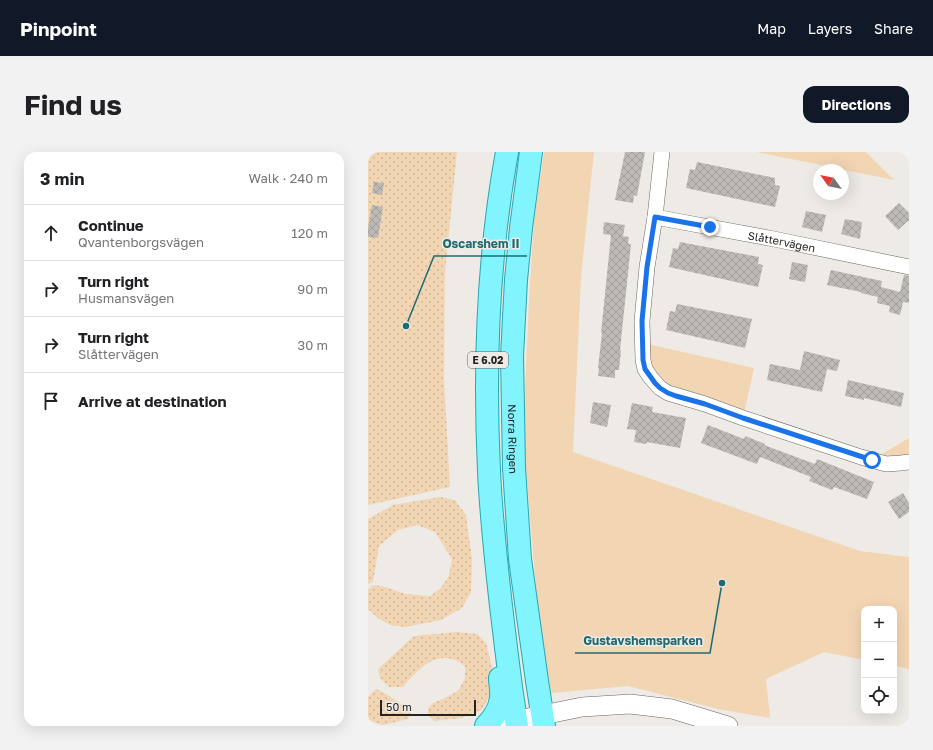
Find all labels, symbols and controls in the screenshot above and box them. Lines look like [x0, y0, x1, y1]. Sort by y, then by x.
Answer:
text: Pinpoint [20, 17, 97, 40]
text: Map [757, 20, 786, 37]
text: Layers [808, 20, 852, 37]
text: Share [874, 20, 913, 37]
button: Directions [803, 86, 909, 123]
text: Find us [24, 88, 122, 121]
north arrow [813, 164, 849, 200]
text: 3 min [40, 168, 84, 189]
text: Walk · 240 m [249, 170, 328, 186]
text: Continue [78, 216, 144, 234]
route end [701, 218, 719, 236]
icon: ahead [40, 222, 62, 244]
text: 120 m [291, 225, 328, 241]
street label: Slåttervägen [747, 228, 817, 254]
callout: Oscarshem II [434, 232, 527, 256]
text: Qvantenborgsvägen [78, 234, 204, 250]
text: Oscarshem II [442, 236, 520, 251]
text: Turn right [78, 272, 149, 290]
icon: right [40, 278, 62, 300]
text: 90 m [297, 281, 328, 297]
text: Husmansvägen [78, 290, 174, 306]
text: Turn right [78, 328, 149, 346]
icon: right [40, 334, 62, 356]
text: 30 m [298, 337, 328, 353]
text: Slåttervägen [78, 346, 159, 362]
road number: E 6.02 [468, 352, 508, 368]
icon: arrive [40, 390, 62, 412]
text: Arrive at destination [78, 392, 227, 410]
street label: Norra Ringen [506, 404, 521, 474]
route start [863, 451, 881, 469]
map controls [861, 606, 897, 714]
button: + [861, 606, 897, 642]
callout: Gustavshemsparken [575, 629, 710, 653]
text: Gustavshemsparken [583, 633, 703, 648]
button: − [861, 642, 897, 678]
button: locate [861, 678, 897, 714]
scale bar [380, 698, 476, 717]
text: 50 m [386, 700, 412, 713]

